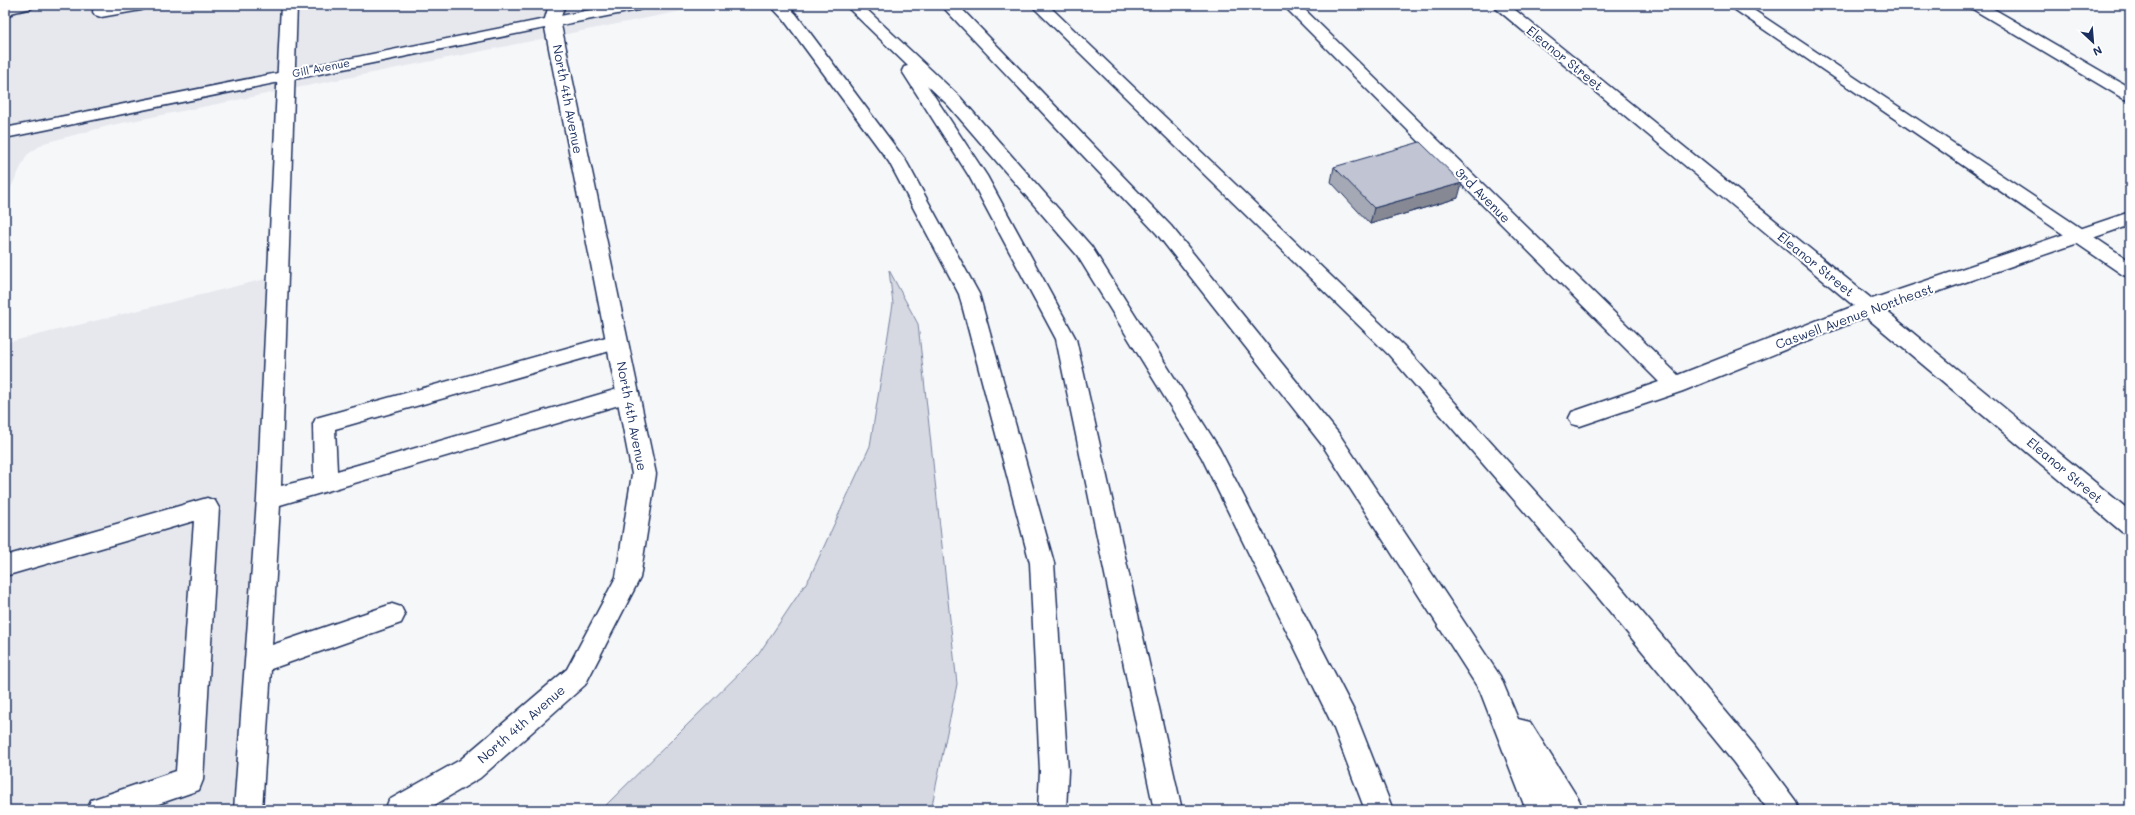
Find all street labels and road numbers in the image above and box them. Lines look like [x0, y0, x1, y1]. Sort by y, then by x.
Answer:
street label: Eleanor Street [1524, 21, 1607, 94]
street label: North 4th Avenue [550, 43, 587, 155]
street label: Gill Avenue [291, 55, 351, 80]
street label: 3rd Avenue [1452, 163, 1515, 226]
street label: Eleanor Street [1775, 227, 1858, 300]
street label: Caswell Avenue Northeast [1773, 279, 1935, 352]
street label: North 4th Avenue [614, 360, 651, 472]
street label: Eleanor Street [2024, 433, 2107, 506]
street label: North 4th Avenue [473, 681, 568, 766]

